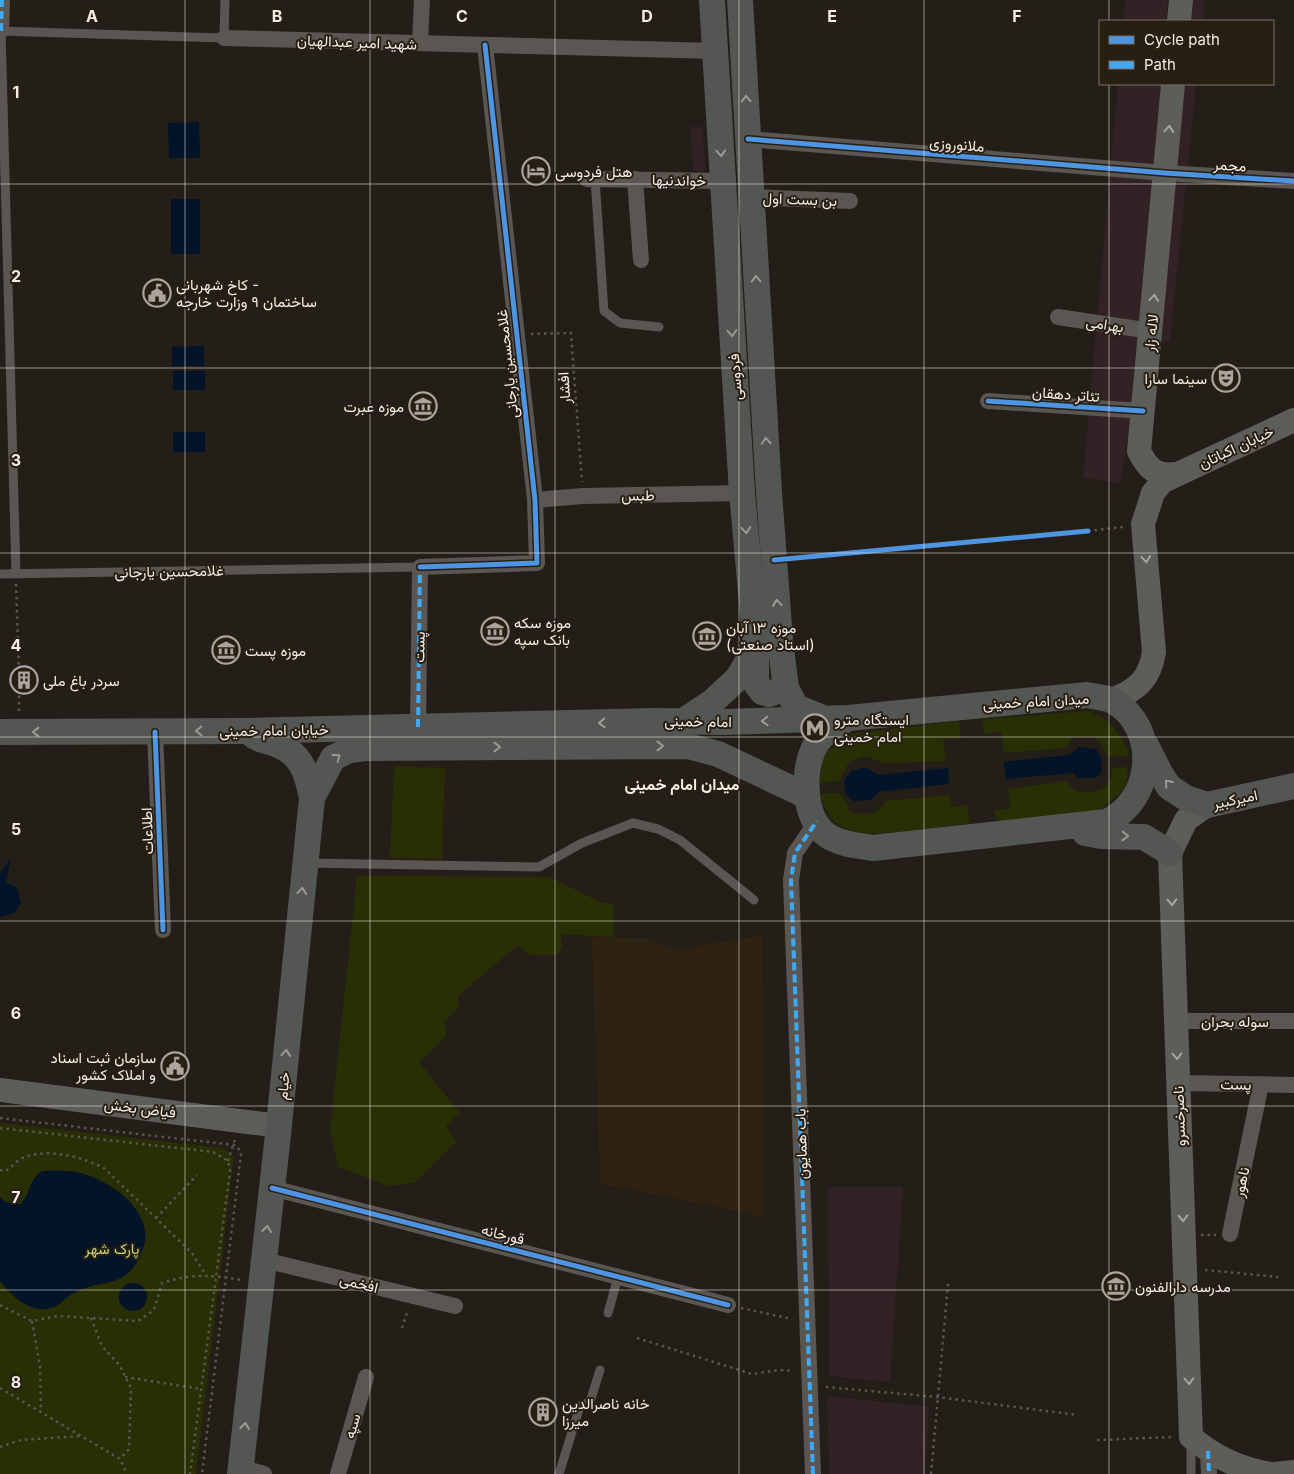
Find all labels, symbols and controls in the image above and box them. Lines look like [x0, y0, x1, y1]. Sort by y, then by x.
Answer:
text: A [86, 6, 98, 26]
text: B [272, 6, 282, 26]
text: C [456, 6, 468, 26]
text: D [641, 6, 653, 26]
text: E [827, 6, 837, 26]
text: F [1012, 6, 1022, 26]
legend [1099, 20, 1274, 85]
street label: شهید امیر عبدالهیان [297, 30, 418, 54]
text: Cycle path [1144, 30, 1220, 49]
text: Path [1144, 55, 1176, 74]
text: 1 [13, 82, 19, 102]
one-way arrow [741, 95, 751, 103]
one-way arrow [1163, 124, 1174, 132]
street label: ملانوروزی [929, 132, 985, 157]
one-way arrow [716, 150, 727, 158]
street label: مجمر [1212, 154, 1247, 176]
hotel icon: هتل فردوسی [521, 156, 551, 186]
place label: هتل فردوسی [555, 162, 632, 182]
street label: خواندنیها [652, 170, 706, 190]
street label: بن بست اول [762, 188, 838, 211]
text: 2 [11, 266, 21, 286]
place label: کاخ شهربانی - ساختمان ۹ وزارت خارجه [176, 275, 317, 311]
one-way arrow [750, 275, 761, 283]
public building icon: کاخ شهربانی - ساختمان ۹ وزارت خارجه [142, 278, 172, 308]
one-way arrow [1148, 294, 1159, 302]
street label: غلامحسین یارجانی [492, 308, 523, 419]
street label: بهرامی [1085, 312, 1125, 337]
street label: لاله زار [1139, 313, 1162, 354]
one-way arrow [727, 329, 738, 337]
street label: فردوسی [724, 353, 747, 401]
theatre icon: سینما سارا [1211, 363, 1241, 393]
place label: سینما سارا [1145, 369, 1207, 388]
street label: افشار [553, 371, 575, 406]
street label: تئاتر دهقان [1032, 382, 1101, 406]
museum icon: موزه عبرت [408, 391, 438, 421]
place label: موزه عبرت [343, 397, 404, 416]
street label: خیابان اکباتان [1196, 421, 1276, 473]
one-way arrow [760, 437, 771, 445]
text: 3 [11, 450, 21, 470]
street label: طبس [621, 485, 655, 506]
one-way arrow [740, 526, 751, 534]
one-way arrow [1140, 555, 1151, 563]
street label: غلامحسین یارجانی [114, 561, 224, 582]
one-way arrow [772, 599, 783, 607]
place label: موزه سکه بانک سپه [514, 613, 571, 650]
museum icon: موزه سکه بانک سپه [480, 616, 510, 646]
place label: موزه ۱۳ آبان (استاد صنعتی) [726, 618, 815, 655]
museum icon: موزه ۱۳ آبان (استاد صنعتی) [692, 621, 722, 651]
street label: پست [409, 631, 430, 663]
text: 4 [11, 635, 22, 655]
museum icon: موزه پست [211, 635, 241, 665]
place label: موزه پست [245, 641, 306, 661]
building icon: سردر باغ ملی [9, 665, 39, 695]
place label: سردر باغ ملی [43, 671, 120, 692]
street label: میدان امام خمینی [982, 689, 1090, 714]
place label: ایستگاه مترو امام خمینی [834, 710, 909, 747]
street label: امام خمینی [664, 711, 732, 732]
metro station icon: ایستگاه مترو امام خمینی [800, 713, 830, 743]
one-way arrow [760, 716, 768, 726]
one-way arrow [598, 717, 606, 728]
street label: خیابان امام خمینی [219, 720, 329, 741]
one-way arrow [194, 726, 202, 737]
one-way arrow [32, 727, 40, 737]
one-way arrow [656, 741, 664, 751]
one-way arrow [494, 742, 502, 752]
one-way arrow [332, 754, 341, 763]
district label: میدان امام خمینی [625, 774, 740, 795]
one-way arrow [1165, 780, 1174, 789]
street label: امیرکبیر [1210, 785, 1259, 813]
street label: اطلاعات [137, 807, 157, 855]
text: 5 [11, 819, 21, 839]
one-way arrow [1122, 831, 1129, 841]
one-way arrow [296, 887, 307, 895]
one-way arrow [1166, 898, 1177, 906]
text: 6 [11, 1003, 21, 1023]
street label: سوله بحران [1201, 1012, 1269, 1031]
place label: سازمان ثبت اسناد و املاک کشور [51, 1048, 156, 1084]
one-way arrow [280, 1048, 291, 1056]
public building icon: سازمان ثبت اسناد و املاک کشور [160, 1051, 190, 1081]
one-way arrow [1172, 1052, 1182, 1060]
street label: خیام [272, 1071, 295, 1101]
street label: پست [1220, 1074, 1252, 1095]
street label: ناصرخسرو [1168, 1086, 1190, 1146]
street label: فیاض بخش [103, 1094, 177, 1123]
street label: باب همایون [790, 1108, 812, 1180]
street label: ناهور [1228, 1165, 1253, 1200]
text: 7 [11, 1187, 21, 1207]
one-way arrow [1178, 1214, 1188, 1222]
street label: قورخانه [480, 1220, 527, 1249]
one-way arrow [261, 1225, 272, 1233]
park label: پارک شهر [84, 1239, 139, 1259]
street label: افخمی [337, 1269, 380, 1298]
museum icon: مدرسه دارالفنون [1101, 1271, 1131, 1301]
place label: مدرسه دارالفنون [1135, 1277, 1231, 1296]
text: 8 [11, 1372, 21, 1392]
one-way arrow [1184, 1377, 1194, 1385]
place label: خانه ناصرالدین میرزا [562, 1394, 650, 1430]
building icon: خانه ناصرالدین میرزا [528, 1397, 558, 1427]
street label: سپه [339, 1411, 366, 1441]
one-way arrow [239, 1421, 250, 1429]

